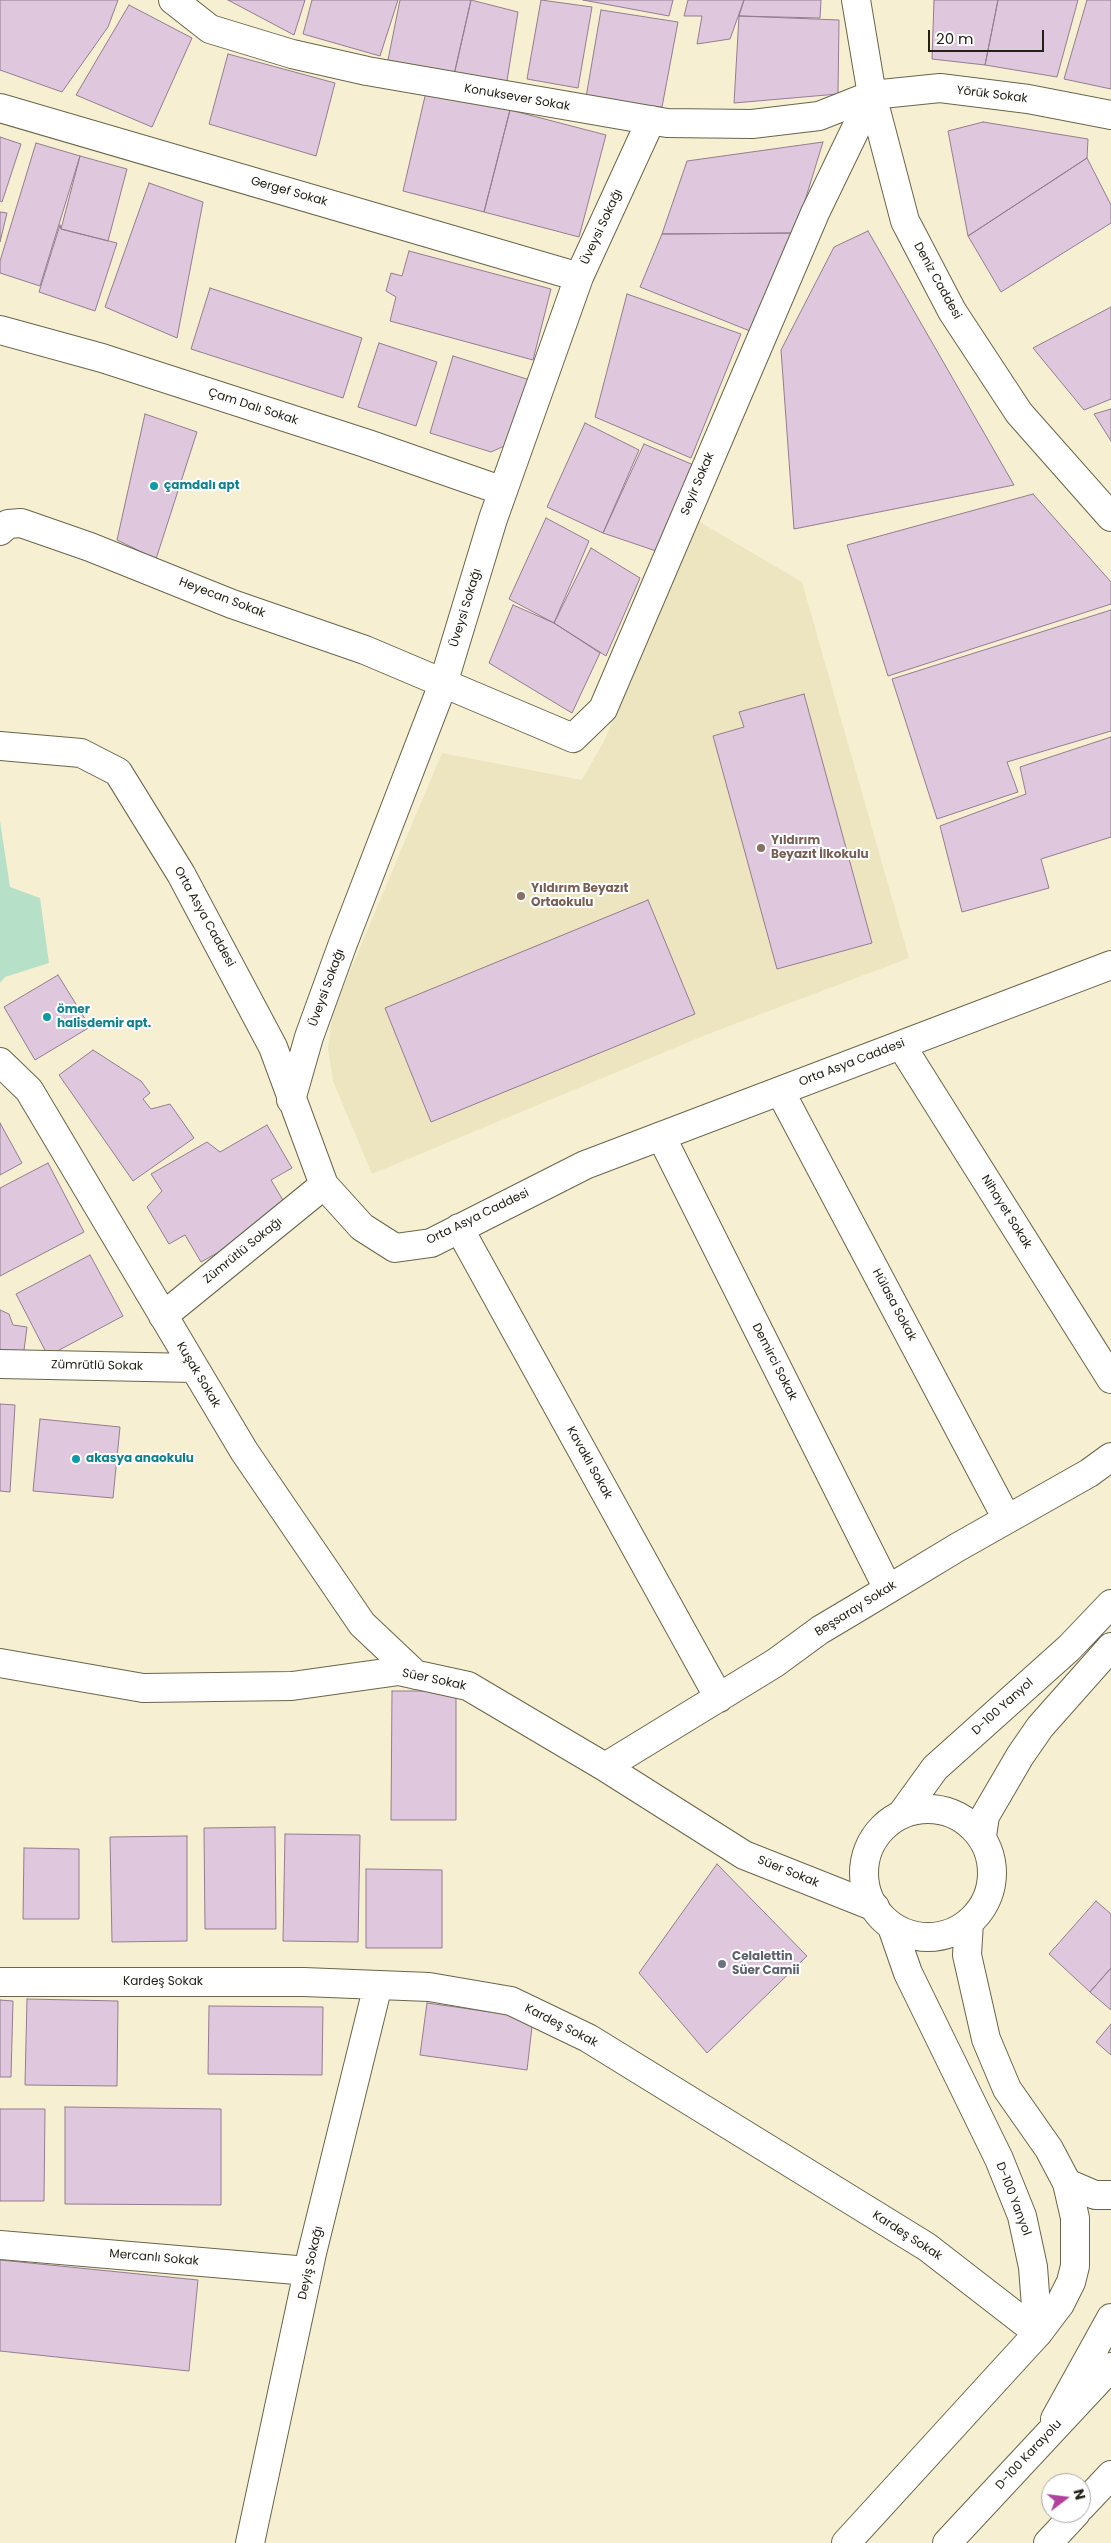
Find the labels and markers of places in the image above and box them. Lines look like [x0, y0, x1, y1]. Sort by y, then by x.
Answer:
place label: çamdalı apt [164, 479, 240, 493]
marker: çamdalı apt [148, 480, 160, 492]
place label: Yıldırım Beyazıt İlkokulu [771, 834, 869, 862]
marker: Yıldırım Beyazıt İlkokulu [755, 842, 767, 854]
place label: Yıldırım Beyazıt Ortaokulu [531, 882, 628, 910]
marker: Yıldırım Beyazıt Ortaokulu [515, 890, 527, 902]
place label: ömer halisdemir apt. [57, 1003, 151, 1031]
marker: ömer halisdemir apt. [41, 1011, 53, 1023]
place label: akasya anaokulu [86, 1452, 194, 1466]
marker: akasya anaokulu [70, 1453, 82, 1465]
place label: Celalettin Süer Camii [732, 1950, 800, 1978]
marker: Celalettin Süer Camii [716, 1958, 728, 1970]

